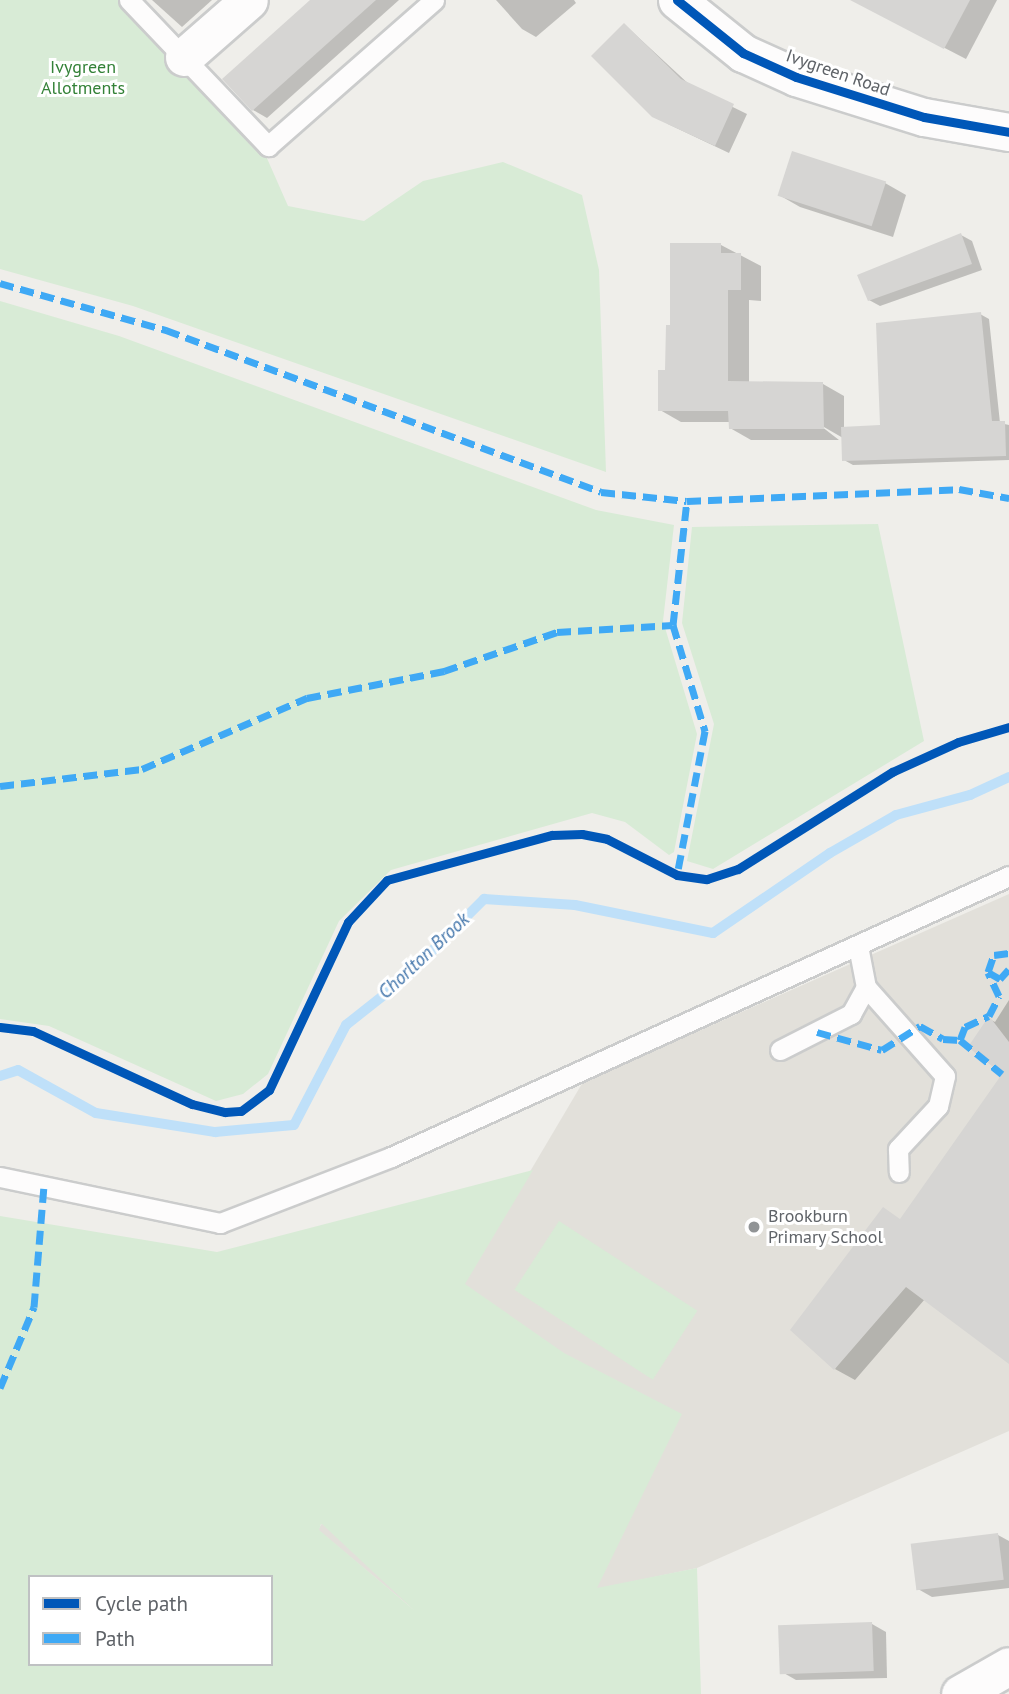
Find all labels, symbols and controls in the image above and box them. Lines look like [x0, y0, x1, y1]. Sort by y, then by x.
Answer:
street label: Ivygreen Road [783, 45, 893, 101]
park label: Ivygreen Allotments [41, 57, 125, 100]
water label: Chorlton Brook [374, 908, 474, 1004]
place label: Brookburn Primary School [768, 1206, 883, 1248]
marker: Brookburn Primary School [746, 1219, 762, 1235]
legend [28, 1575, 273, 1666]
text: Cycle path [95, 1590, 188, 1617]
text: Path [95, 1625, 135, 1652]

